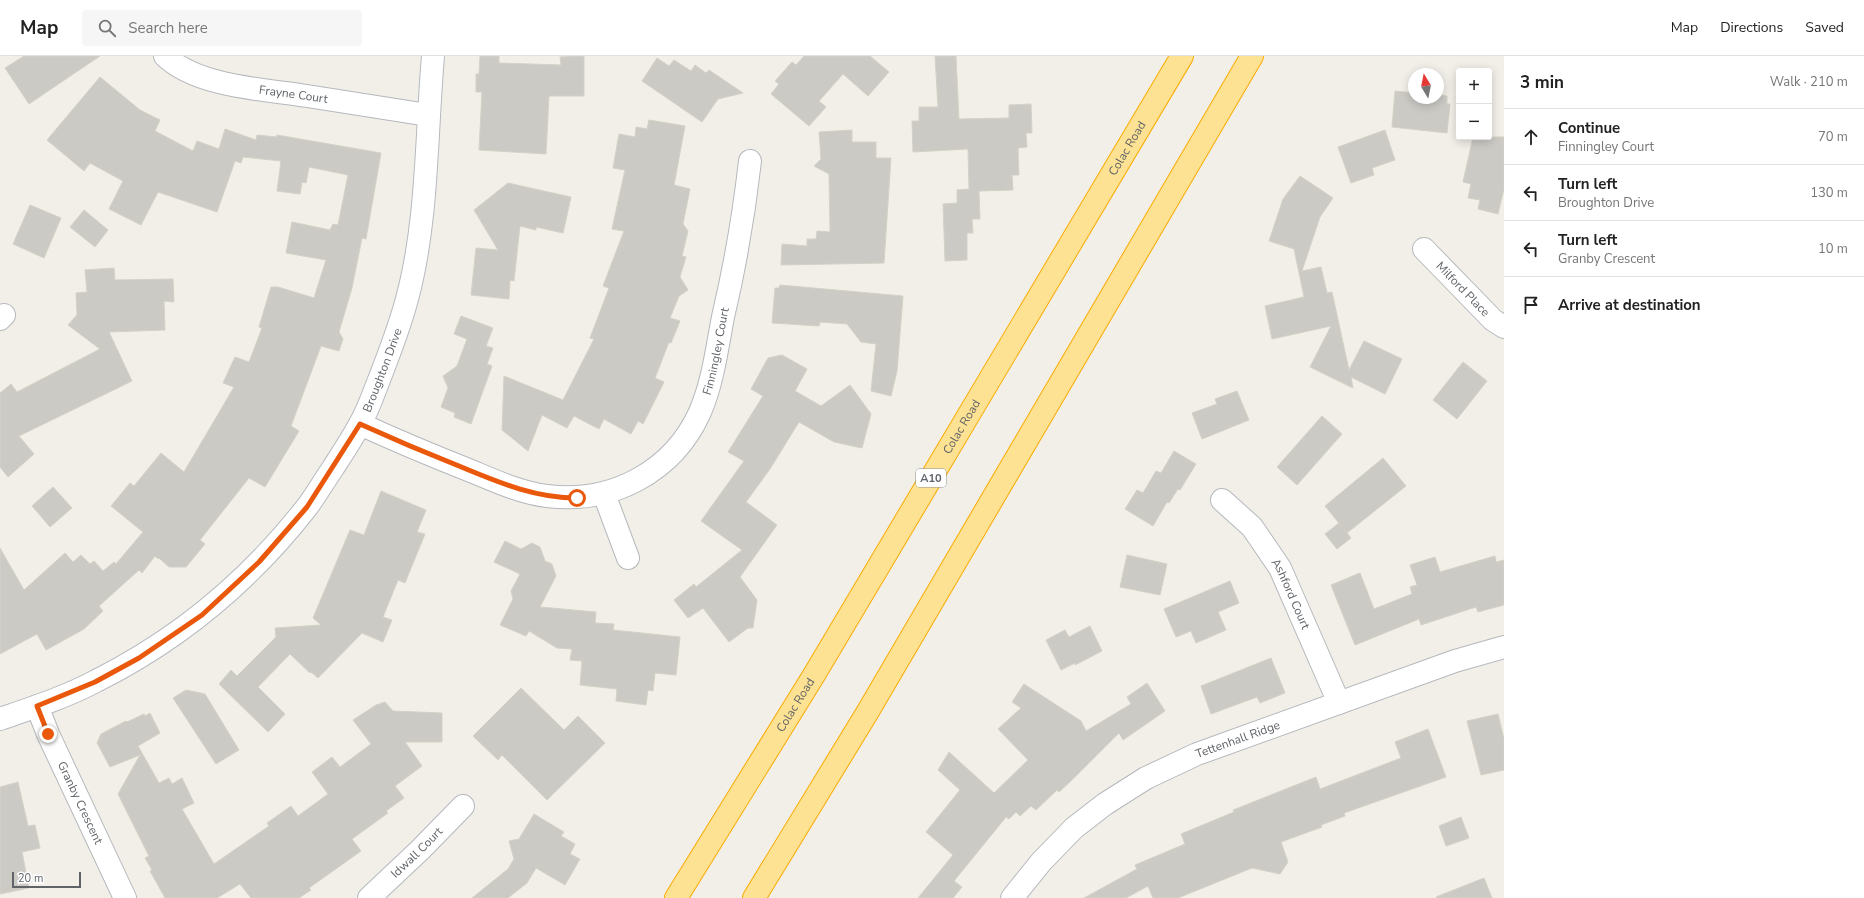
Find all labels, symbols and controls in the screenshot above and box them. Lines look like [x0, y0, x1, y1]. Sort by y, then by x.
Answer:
search box [82, 10, 362, 46]
text: Map [20, 15, 58, 41]
icon: search [96, 17, 118, 39]
text: Search here [128, 18, 208, 38]
text: Map [1671, 18, 1698, 37]
text: Directions [1720, 18, 1783, 37]
text: Saved [1805, 18, 1844, 37]
north arrow [1408, 68, 1444, 104]
map controls [1456, 68, 1492, 140]
button: + [1456, 68, 1492, 104]
text: 3 min [1520, 71, 1564, 94]
text: Walk · 210 m [1770, 73, 1848, 91]
street label: Frayne Court [258, 82, 330, 107]
button: − [1456, 104, 1492, 140]
street label: Colac Road [1105, 118, 1150, 179]
text: Continue [1558, 118, 1620, 138]
icon: ahead [1520, 126, 1542, 148]
text: 70 m [1818, 128, 1848, 146]
text: Finningley Court [1558, 138, 1654, 156]
text: Turn left [1558, 174, 1617, 194]
icon: left [1520, 182, 1542, 204]
text: 130 m [1810, 184, 1848, 202]
text: Broughton Drive [1558, 194, 1654, 212]
text: Turn left [1558, 230, 1617, 250]
icon: left [1520, 238, 1542, 260]
text: 10 m [1818, 240, 1848, 258]
text: Granby Crescent [1558, 250, 1655, 268]
street label: Milford Place [1433, 258, 1493, 320]
icon: arrive [1520, 294, 1542, 316]
text: Arrive at destination [1558, 295, 1701, 315]
street label: Finningley Court [699, 305, 733, 397]
street label: Broughton Drive [359, 326, 406, 415]
street label: Colac Road [939, 397, 984, 457]
road number: A10 [916, 469, 946, 487]
route start [568, 489, 586, 507]
street label: Ashford Court [1268, 555, 1314, 632]
street label: Colac Road [773, 675, 818, 735]
street label: Tettenhall Ridge [1193, 717, 1282, 762]
route end [39, 725, 57, 743]
street label: Granby Crescent [54, 759, 107, 847]
street label: Idwall Court [387, 823, 447, 881]
scale bar [12, 870, 81, 889]
text: 20 m [18, 871, 43, 886]

